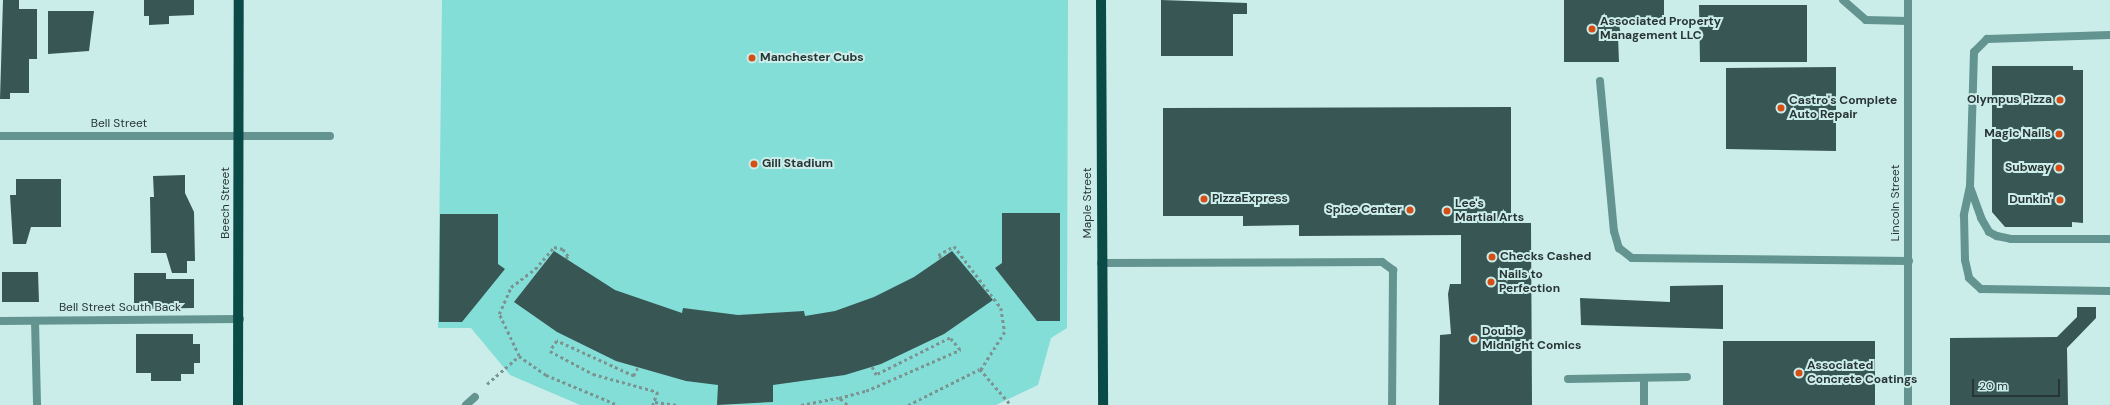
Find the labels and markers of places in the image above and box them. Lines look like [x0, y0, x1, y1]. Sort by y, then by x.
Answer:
place label: Associated Property Management LLC [1600, 15, 1721, 43]
marker: Associated Property Management LLC [1587, 24, 1597, 34]
place label: Manchester Cubs [760, 51, 864, 65]
marker: Manchester Cubs [747, 53, 757, 63]
place label: Olympus Pizza [1967, 93, 2052, 107]
place label: Castro's Complete Auto Repair [1789, 94, 1897, 122]
marker: Olympus Pizza [2055, 95, 2065, 105]
marker: Castro's Complete Auto Repair [1776, 103, 1786, 113]
place label: Magic Nails [1984, 127, 2051, 141]
marker: Magic Nails [2054, 129, 2064, 139]
place label: Gill Stadium [762, 157, 833, 171]
marker: Gill Stadium [749, 159, 759, 169]
place label: Subway [2005, 161, 2051, 175]
marker: Subway [2054, 163, 2064, 173]
place label: PizzaExpress [1212, 192, 1288, 206]
place label: Dunkin' [2009, 193, 2052, 207]
marker: PizzaExpress [1199, 194, 1209, 204]
marker: Dunkin' [2055, 195, 2065, 205]
place label: Lee's Martial Arts [1455, 197, 1524, 225]
place label: Spice Center [1326, 203, 1402, 217]
marker: Spice Center [1405, 205, 1415, 215]
marker: Lee's Martial Arts [1442, 206, 1452, 216]
place label: Checks Cashed [1500, 250, 1591, 264]
marker: Checks Cashed [1487, 252, 1497, 262]
place label: Nails to Perfection [1499, 268, 1560, 296]
marker: Nails to Perfection [1486, 277, 1496, 287]
place label: Double Midnight Comics [1482, 325, 1581, 353]
marker: Double Midnight Comics [1469, 334, 1479, 344]
place label: Associated Concrete Coatings [1807, 359, 1917, 387]
marker: Associated Concrete Coatings [1794, 368, 1804, 378]

